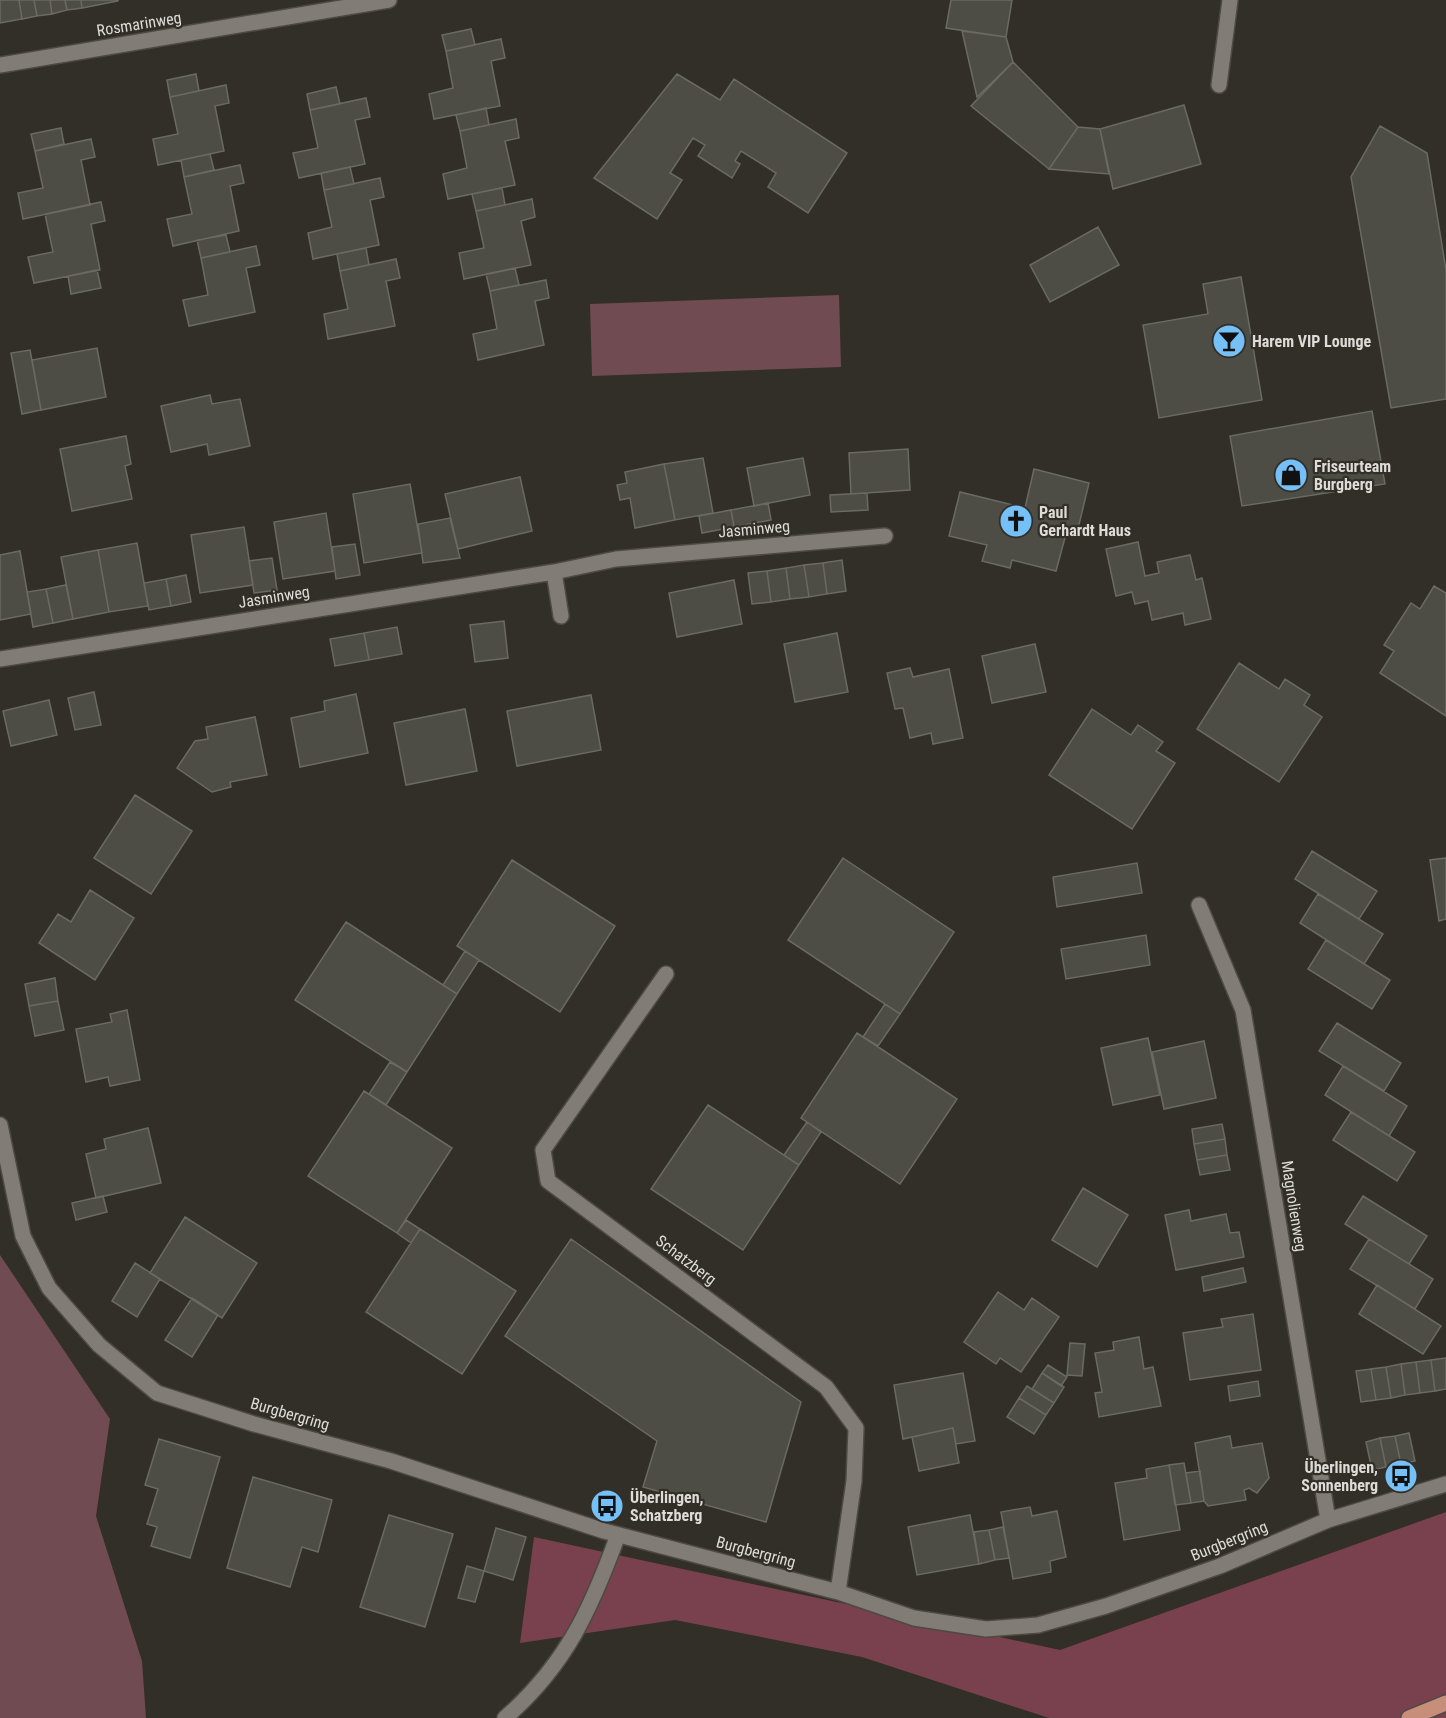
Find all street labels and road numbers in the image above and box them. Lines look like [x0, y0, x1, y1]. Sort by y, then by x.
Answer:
street label: Rosmarinweg [95, 8, 183, 40]
street label: Jasminweg [717, 516, 791, 542]
street label: Jasminweg [237, 582, 311, 612]
street label: Magnolienweg [1277, 1159, 1311, 1253]
street label: Schatzberg [652, 1231, 720, 1289]
street label: Burgbergring [248, 1394, 332, 1434]
street label: Burgbergring [1188, 1517, 1270, 1565]
street label: Burgbergring [714, 1532, 798, 1572]

